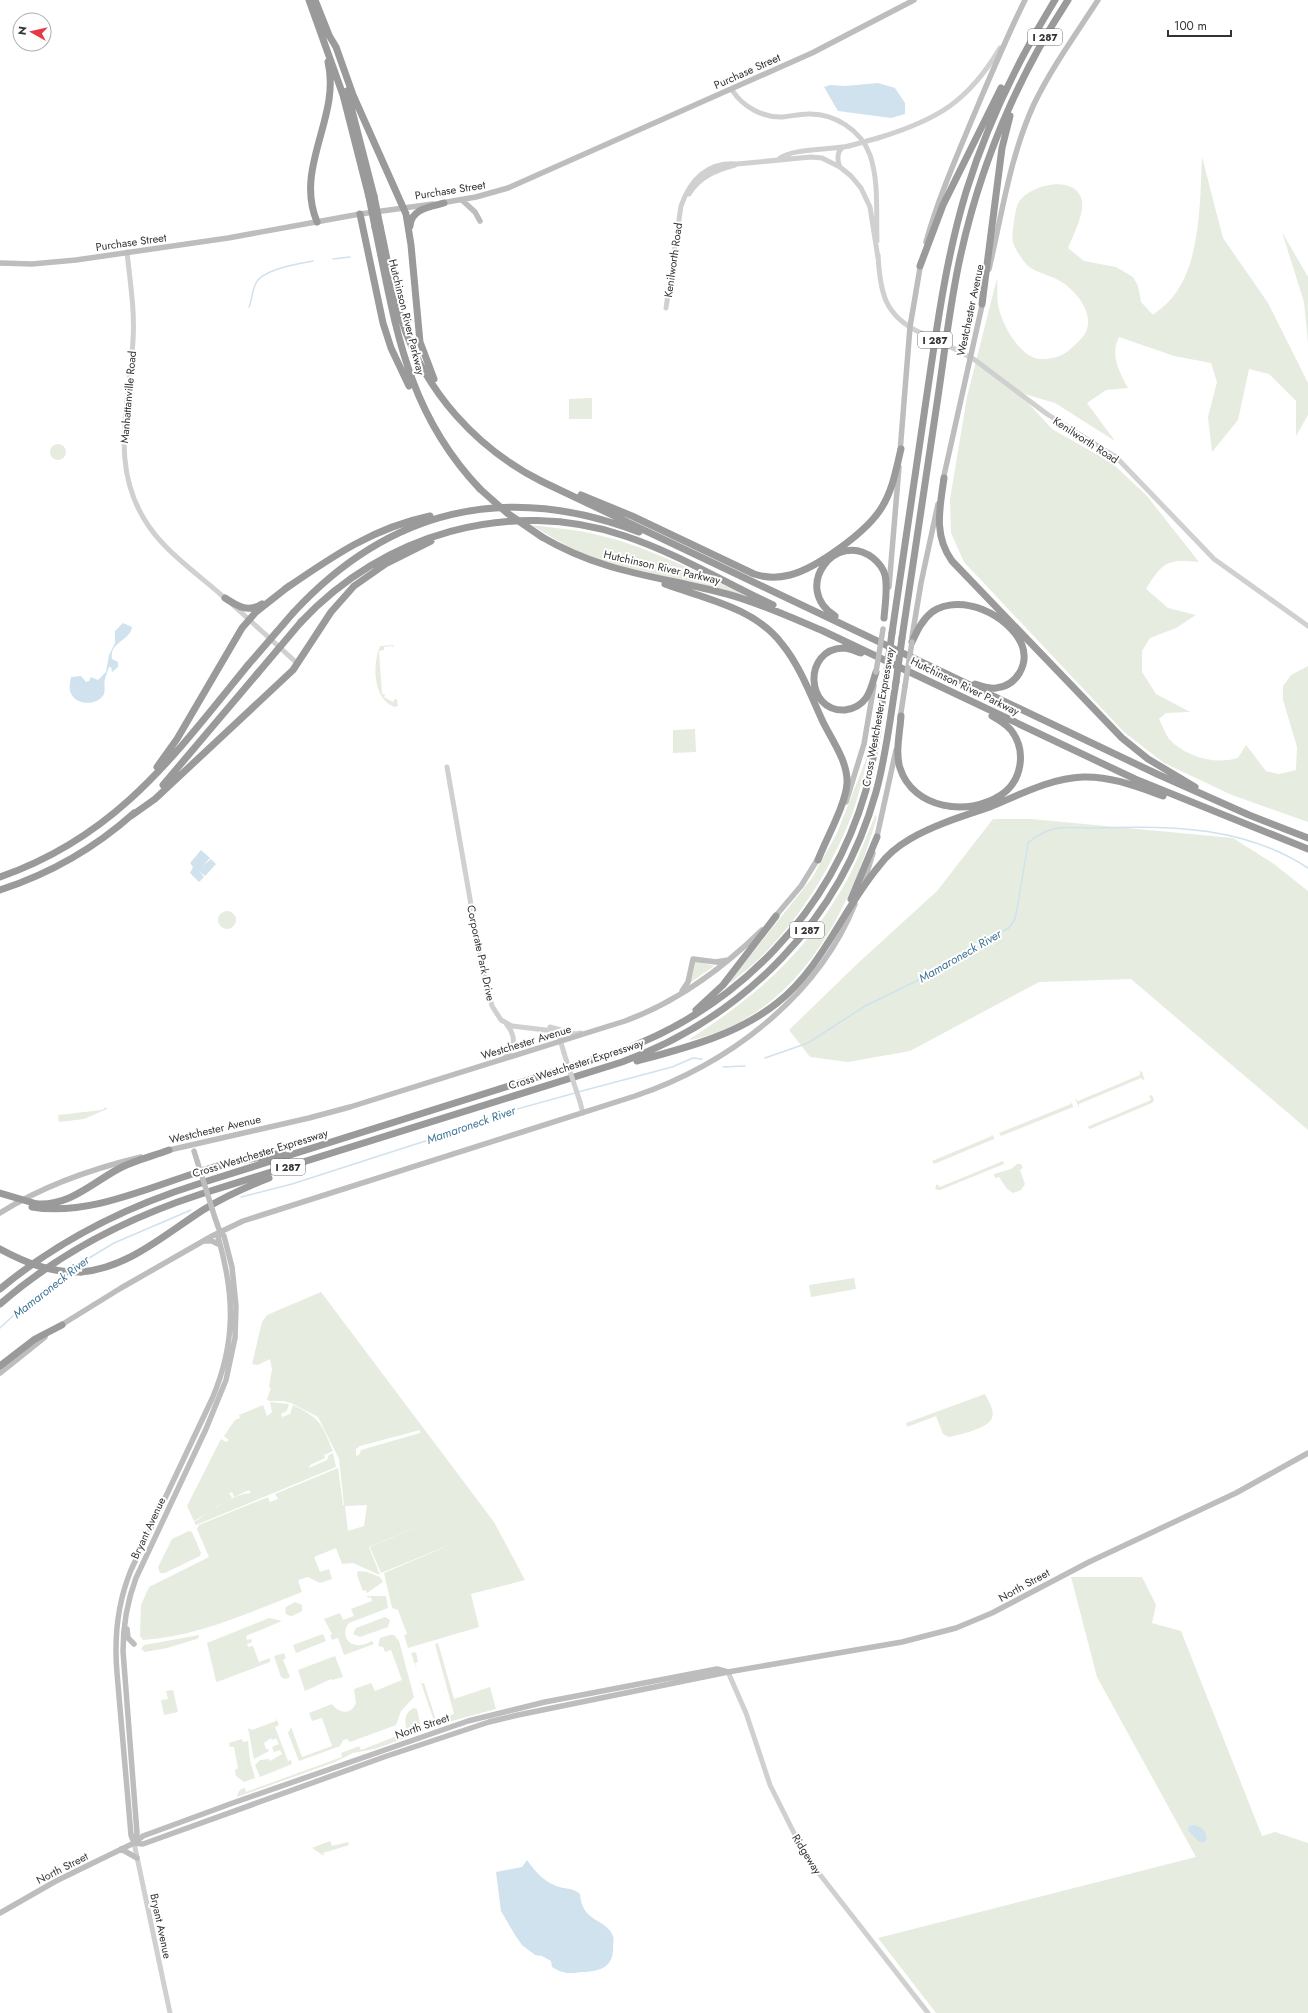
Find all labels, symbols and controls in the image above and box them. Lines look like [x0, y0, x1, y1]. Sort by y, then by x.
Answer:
north arrow [12, 12, 52, 52]
scale bar [1168, 12, 1231, 38]
text: 100 m [1174, 17, 1207, 35]
text: N [14, 25, 31, 36]
road number: I 287 [1028, 29, 1062, 45]
street label: Purchase Street [711, 49, 783, 93]
street label: Purchase Street [414, 176, 487, 203]
street label: Kenilworth Road [660, 222, 686, 298]
street label: Purchase Street [95, 229, 168, 255]
street label: Hutchinson River Parkway [385, 257, 429, 377]
street label: Westchester Avenue [952, 262, 988, 357]
road number: I 287 [918, 332, 952, 348]
street label: Manhattanville Road [116, 350, 140, 444]
street label: Kenilworth Road [1050, 413, 1122, 467]
street label: Hutchinson River Parkway [602, 546, 722, 588]
street label: Cross Westchester Expressway [858, 646, 898, 788]
street label: Hutchinson River Parkway [908, 653, 1022, 719]
street label: Corporate Park Drive [463, 904, 499, 1003]
road number: I 287 [790, 922, 824, 938]
water label: Mamaroneck River [915, 924, 1006, 987]
street label: Westchester Avenue [479, 1021, 573, 1063]
street label: Cross Westchester Expressway [506, 1035, 646, 1093]
water label: Mamaroneck River [424, 1101, 519, 1149]
street label: Westchester Avenue [168, 1111, 263, 1147]
street label: Cross Westchester Expressway [190, 1125, 330, 1181]
road number: I 287 [271, 1159, 305, 1175]
water label: Mamaroneck River [9, 1251, 94, 1323]
street label: Bryant Avenue [127, 1494, 169, 1561]
street label: North Street [996, 1564, 1053, 1606]
street label: North Street [393, 1709, 452, 1743]
street label: Ridgeway [788, 1831, 826, 1877]
street label: North Street [33, 1848, 91, 1888]
street label: Bryant Avenue [146, 1892, 176, 1960]

